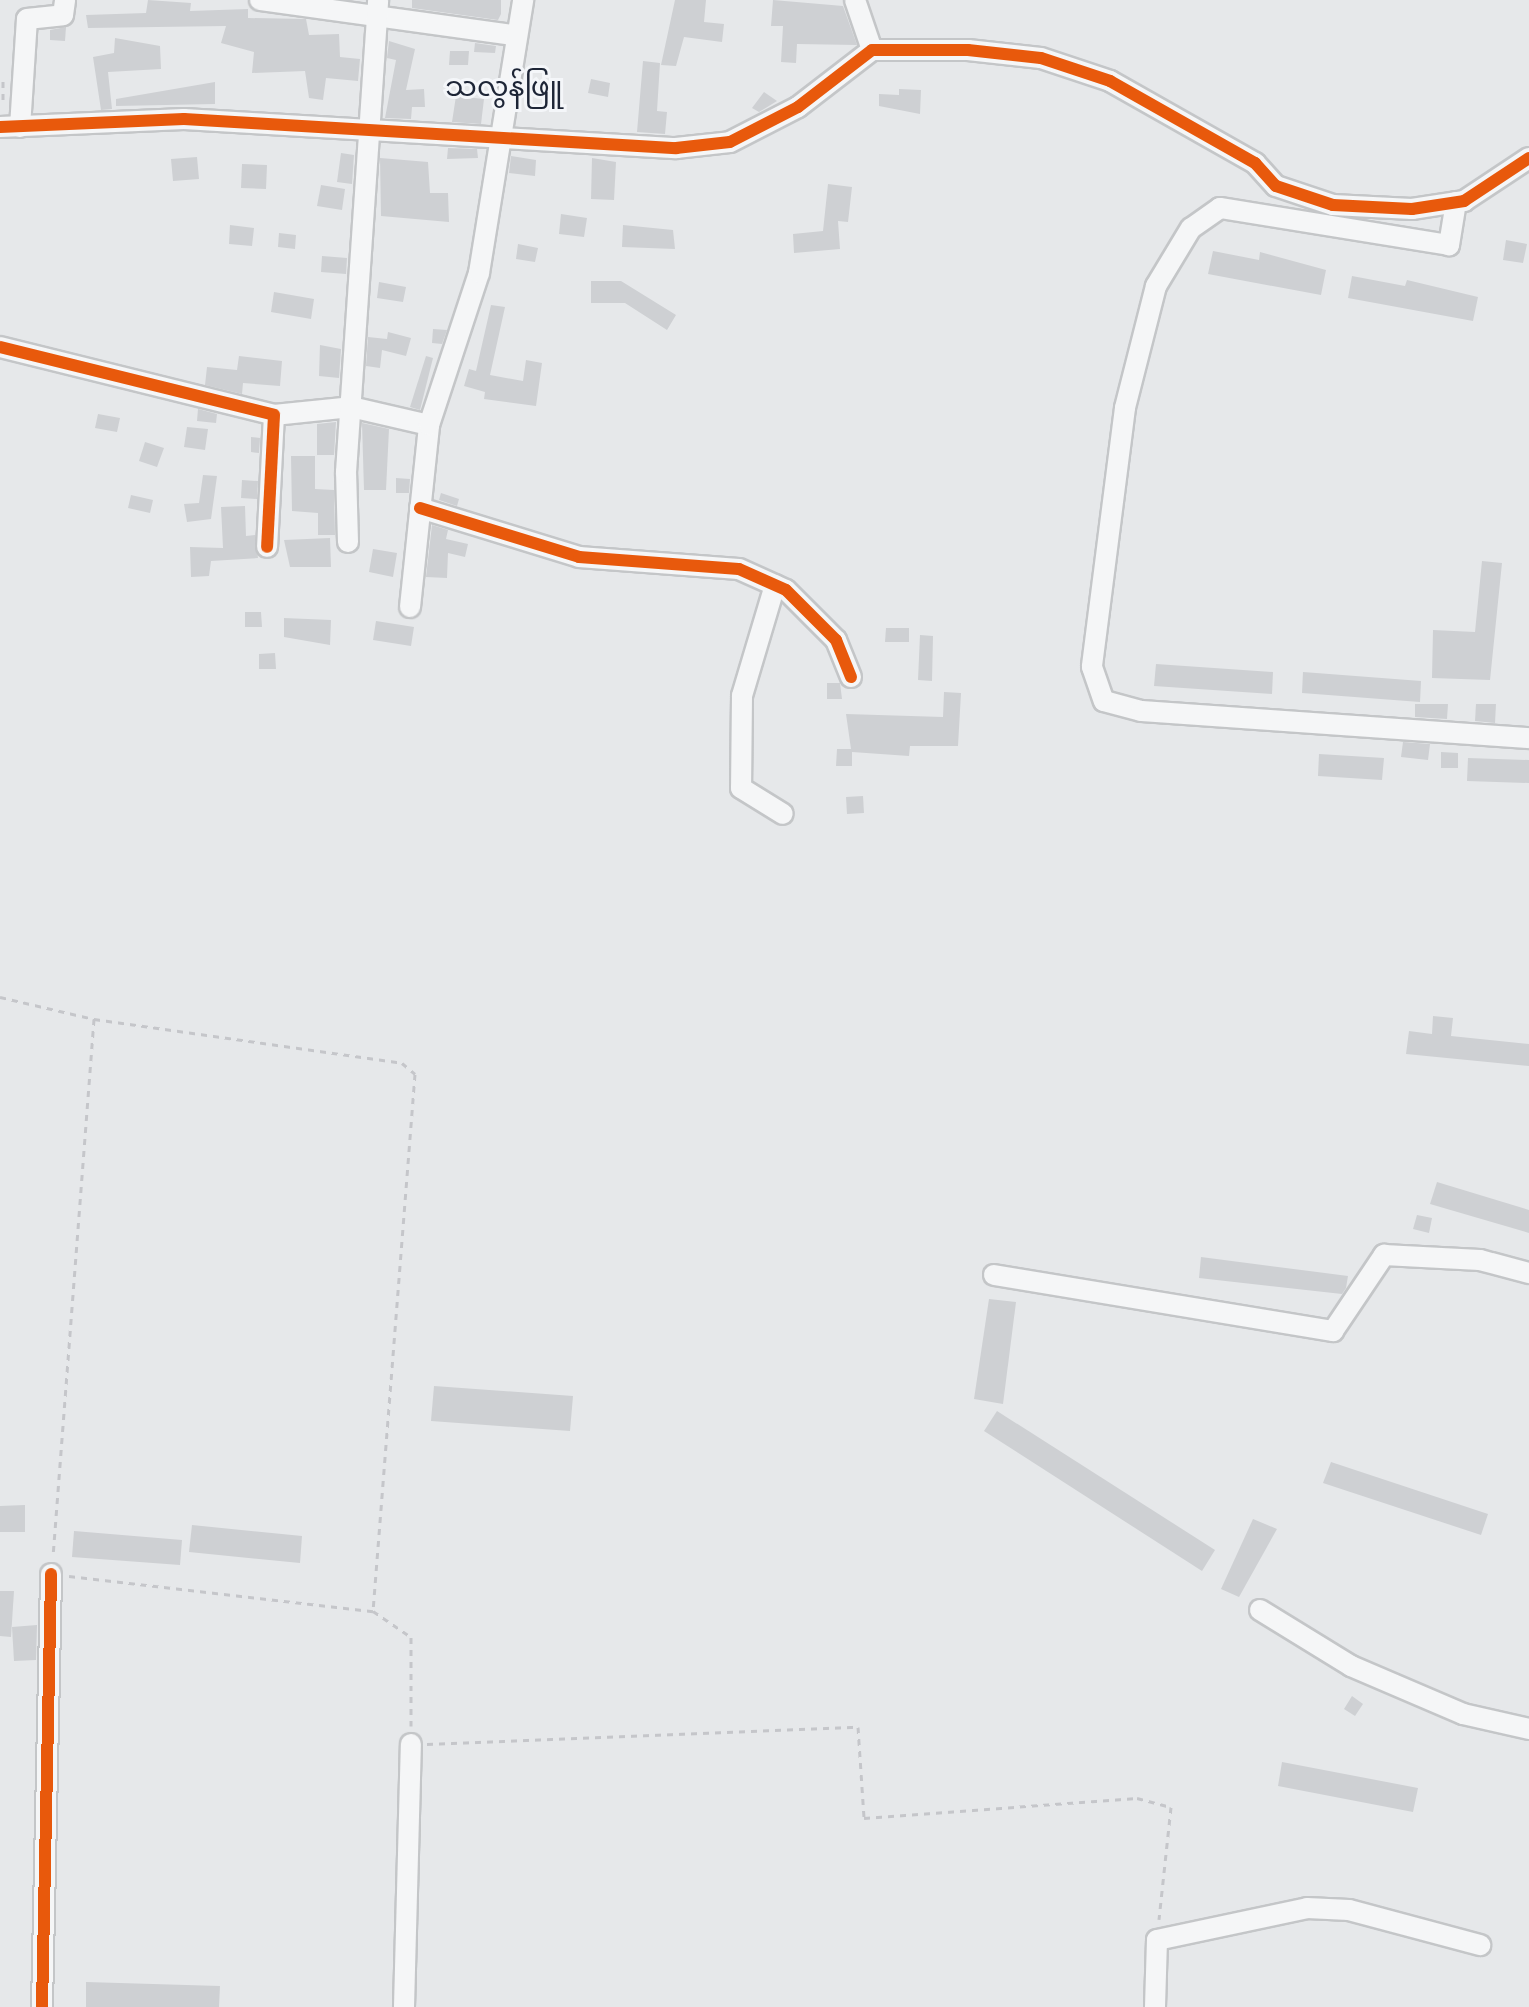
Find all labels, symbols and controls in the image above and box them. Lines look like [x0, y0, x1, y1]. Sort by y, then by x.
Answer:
district label: သလွန်ဖြူ [445, 69, 563, 103]

